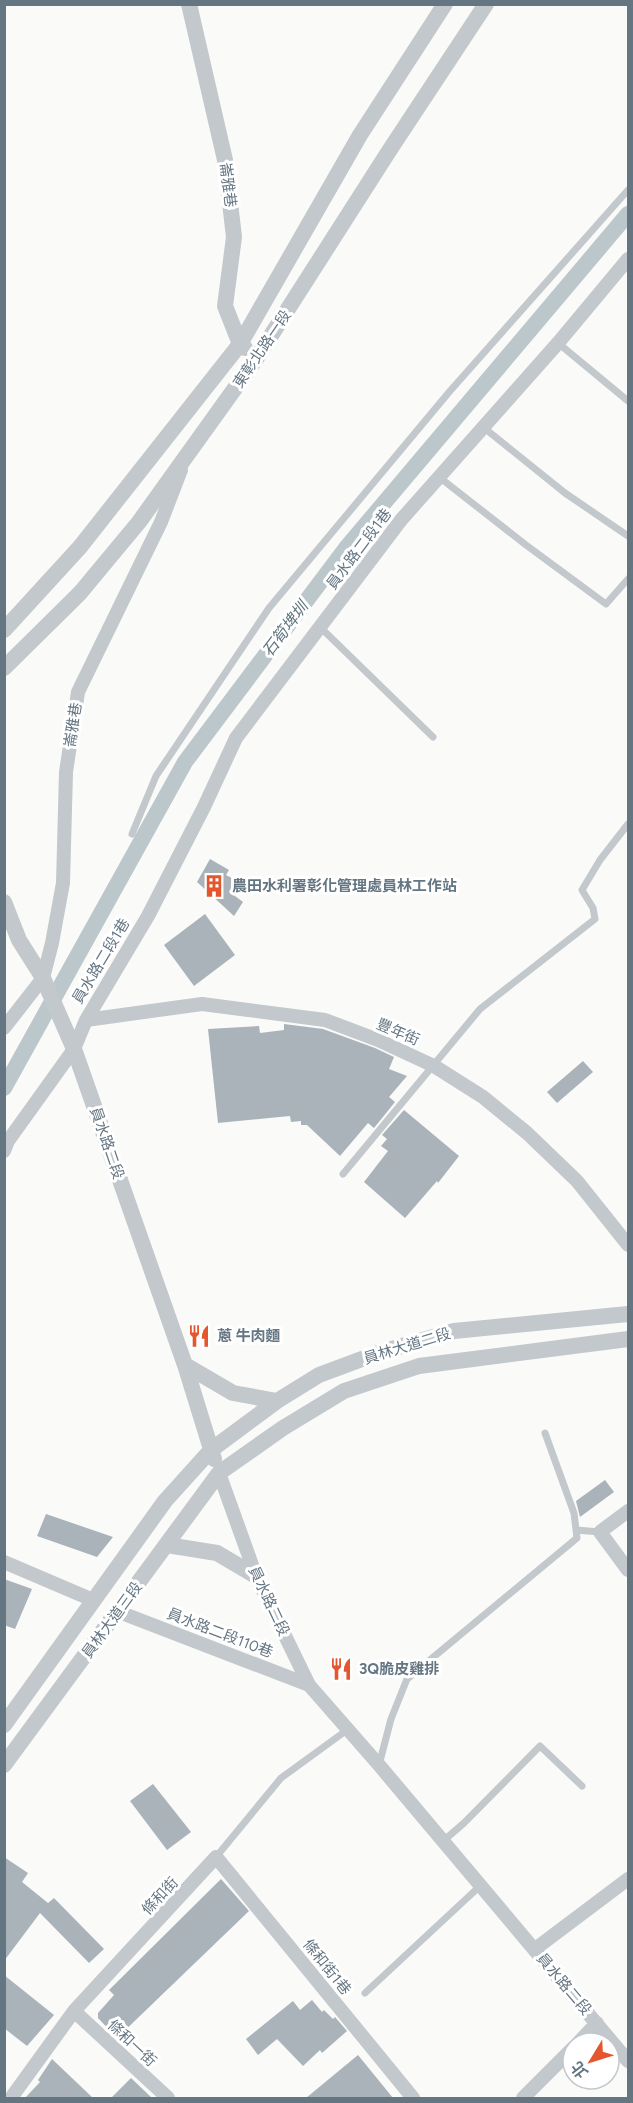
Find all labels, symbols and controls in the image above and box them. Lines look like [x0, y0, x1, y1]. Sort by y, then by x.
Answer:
street label: 崙雅巷 [216, 162, 240, 208]
street label: 東彰北路一段 [229, 307, 295, 391]
street label: 員水路二段1巷 [323, 505, 395, 593]
water label: 石筍埤圳 [258, 596, 313, 660]
street label: 崙雅巷 [61, 701, 85, 749]
building icon: 農田水利署彰化管理處員林工作站 [201, 873, 227, 899]
place label: 農田水利署彰化管理處員林工作站 [232, 877, 457, 895]
street label: 員水路二段1巷 [69, 915, 133, 1007]
street label: 豐年街 [374, 1015, 422, 1049]
street label: 員水路二段 [86, 1105, 128, 1181]
restaurant icon: 蔥 牛肉麵 [186, 1323, 212, 1349]
street label: 員林大道二段 [361, 1324, 453, 1368]
place label: 蔥 牛肉麵 [217, 1327, 281, 1345]
street label: 員水路二段 [245, 1563, 293, 1639]
street label: 員林大道三段 [78, 1578, 146, 1662]
street label: 員水路二段110巷 [164, 1605, 276, 1661]
restaurant icon: 3Q脆皮雞排 [328, 1656, 354, 1682]
place label: 3Q脆皮雞排 [359, 1660, 439, 1678]
street label: 條和街 [138, 1873, 182, 1919]
street label: 條和街1巷 [299, 1936, 355, 1998]
street label: 員水路二段 [533, 1949, 595, 2019]
street label: 條和一街 [104, 2016, 160, 2070]
north arrow [561, 2031, 621, 2091]
text: 北 [567, 2058, 592, 2082]

